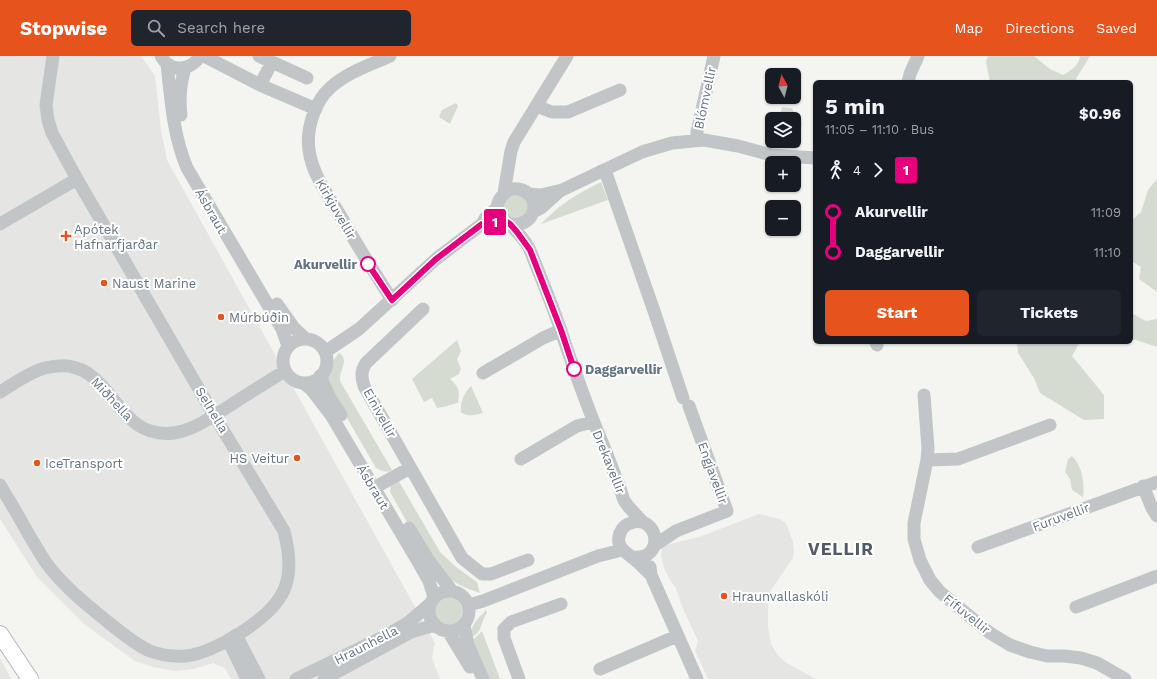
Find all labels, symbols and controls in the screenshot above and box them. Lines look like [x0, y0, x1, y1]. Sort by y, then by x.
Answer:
search box [131, 10, 411, 46]
text: Stopwise [20, 17, 107, 40]
icon: search [145, 17, 167, 39]
text: Search here [177, 19, 265, 37]
text: Map [955, 20, 983, 36]
text: Directions [1005, 20, 1074, 36]
text: Saved [1096, 20, 1137, 36]
street label: Blómvellir [691, 65, 719, 131]
north arrow [765, 68, 801, 104]
map controls [765, 68, 801, 236]
text: 5 min [825, 94, 885, 119]
text: $0.96 [1079, 105, 1121, 123]
button: layers [765, 112, 801, 148]
text: 11:05 – 11:10 · Bus [825, 122, 934, 137]
button: + [765, 156, 801, 192]
icon: walk [825, 159, 847, 181]
icon: forward [867, 159, 889, 181]
text: 1 [903, 162, 909, 178]
text: 4 [853, 163, 861, 178]
street label: Kirkjuvellir [313, 176, 359, 242]
street label: Ásbraut [192, 185, 231, 237]
button: − [765, 200, 801, 236]
text: Akurvellir [855, 203, 928, 221]
text: 11:09 [1091, 205, 1121, 220]
line badge: 1 [482, 209, 508, 235]
text: 1 [492, 214, 498, 230]
place label: Apótek Hafnarfjarðar [74, 222, 158, 252]
marker: Apótek Hafnarfjarðar [61, 231, 71, 241]
text: Daggarvellir [855, 243, 944, 261]
text: 11:10 [1094, 245, 1121, 260]
marker: Akurvellir [360, 256, 376, 272]
place label: Akurvellir [294, 257, 357, 272]
place label: Naust Marine [112, 276, 196, 291]
marker: Naust Marine [99, 278, 109, 288]
button: Start [825, 290, 969, 336]
button: Tickets [977, 290, 1121, 336]
place label: Múrbúðin [229, 310, 289, 325]
marker: Múrbúðin [216, 312, 226, 322]
marker: Daggarvellir [566, 361, 582, 377]
place label: Daggarvellir [585, 362, 663, 377]
street label: Miðhella [88, 374, 136, 424]
street label: Selhella [193, 384, 232, 436]
street label: Einivellir [360, 386, 400, 440]
street label: Drekavellir [589, 428, 629, 496]
street label: Engjavellir [695, 440, 731, 506]
place label: HS Veitur [230, 451, 289, 466]
marker: HS Veitur [292, 453, 302, 463]
place label: IceTransport [45, 456, 123, 471]
marker: IceTransport [32, 458, 42, 468]
street label: Ásbraut [354, 461, 393, 513]
street label: Furuvellir [1030, 500, 1092, 534]
district label: VELLIR [808, 539, 874, 559]
place label: Hraunvallaskóli [732, 589, 828, 604]
marker: Hraunvallaskóli [719, 591, 729, 601]
street label: Fífuvellir [941, 591, 993, 637]
street label: Hraunhella [332, 622, 401, 667]

